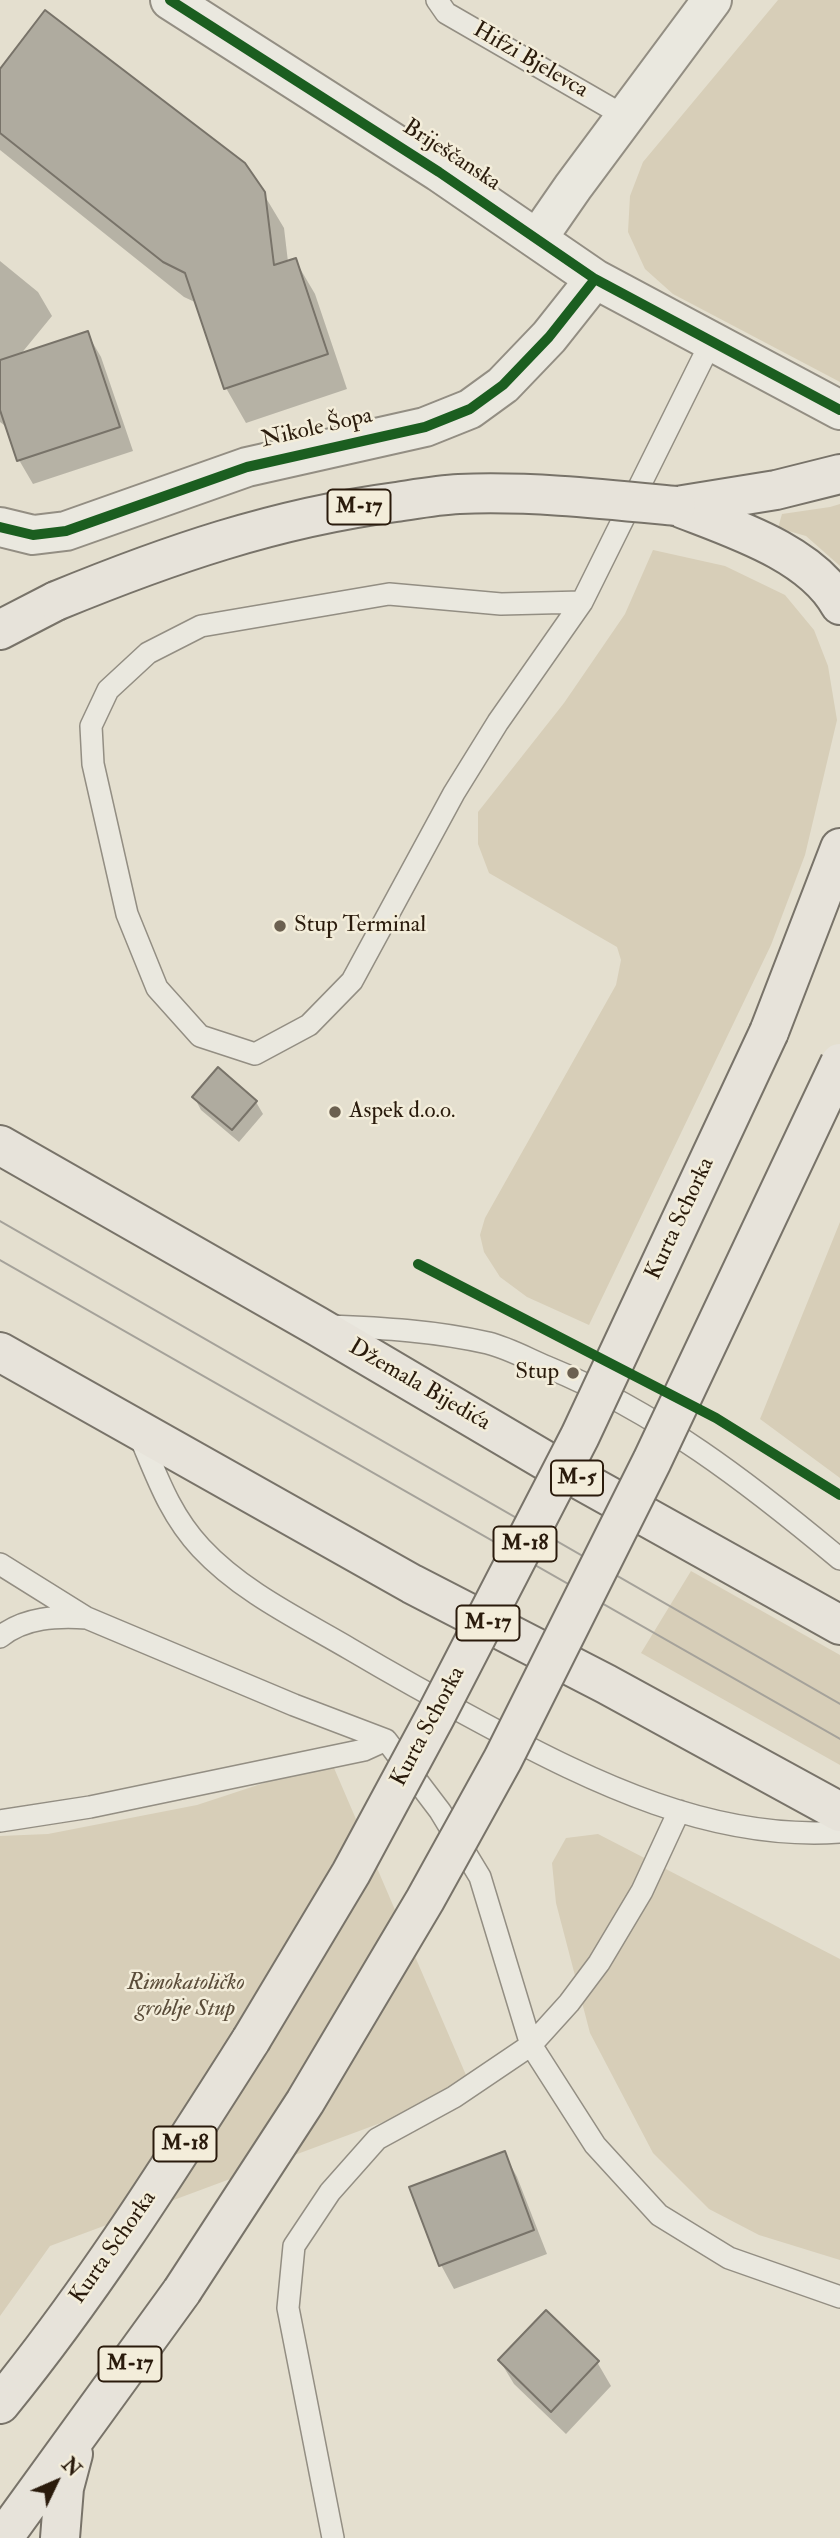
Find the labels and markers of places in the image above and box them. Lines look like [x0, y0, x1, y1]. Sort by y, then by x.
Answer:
place label: Stup Terminal [294, 912, 426, 940]
marker: Stup Terminal [272, 918, 288, 934]
place label: Aspek d.o.o. [349, 1098, 455, 1126]
marker: Aspek d.o.o. [327, 1104, 343, 1120]
place label: Stup [515, 1359, 559, 1387]
marker: Stup [565, 1365, 581, 1381]

